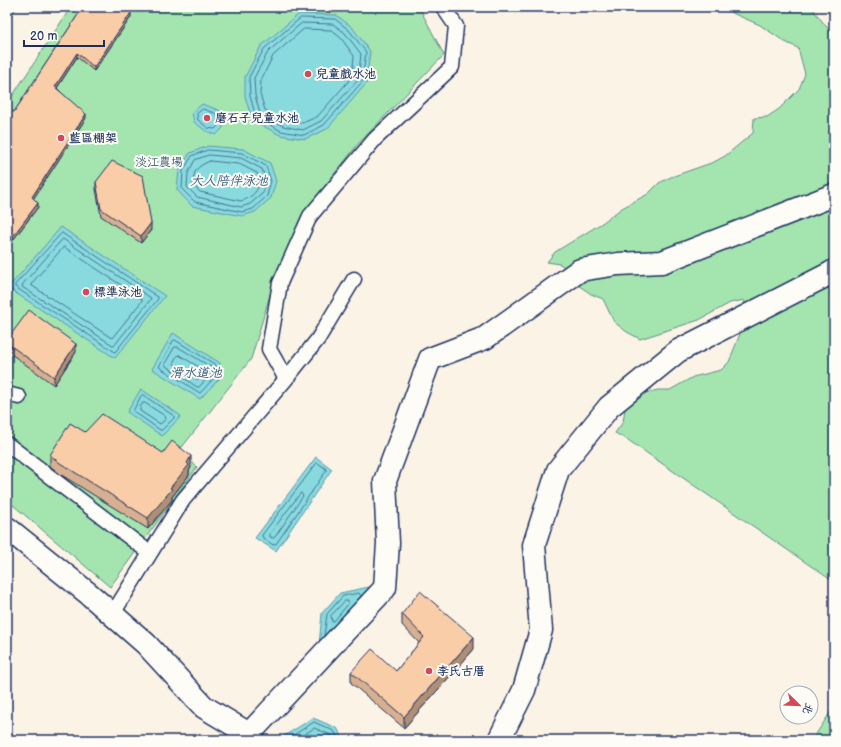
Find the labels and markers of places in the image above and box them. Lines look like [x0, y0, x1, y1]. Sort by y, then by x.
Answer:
place label: 兒童戲水池 [316, 67, 376, 82]
marker: 兒童戲水池 [303, 69, 313, 79]
place label: 磨石子兒童水池 [215, 111, 299, 126]
marker: 磨石子兒童水池 [202, 113, 212, 123]
place label: 藍區棚架 [69, 131, 117, 146]
marker: 藍區棚架 [56, 133, 66, 143]
place label: 標準泳池 [94, 285, 142, 300]
marker: 標準泳池 [81, 287, 91, 297]
place label: 李氏古厝 [437, 664, 485, 679]
marker: 李氏古厝 [424, 666, 434, 676]

